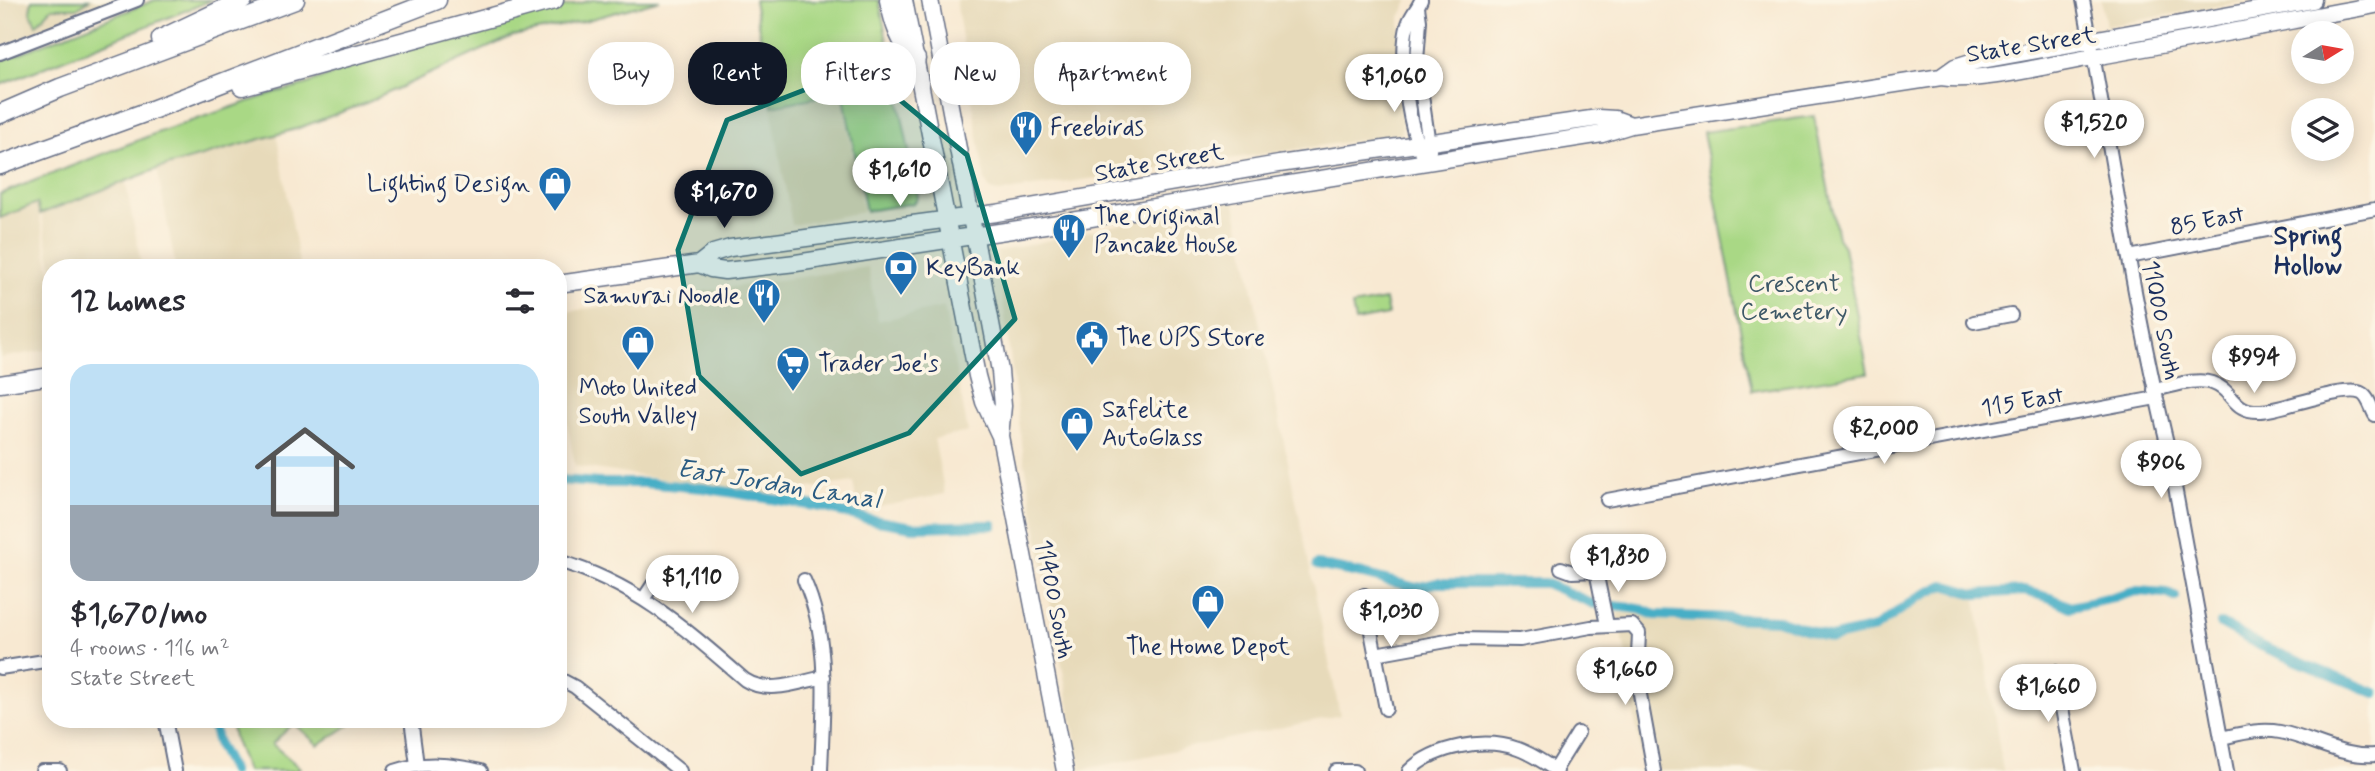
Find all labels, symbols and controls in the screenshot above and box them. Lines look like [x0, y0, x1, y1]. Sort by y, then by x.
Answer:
street label: State Street [1964, 20, 2098, 71]
north arrow [2291, 21, 2354, 84]
map controls [2291, 21, 2354, 161]
chip: Buy [588, 42, 674, 105]
chip: Rent [688, 42, 787, 105]
chip: Filters [801, 42, 916, 105]
chip: New [930, 42, 1020, 105]
chip: Apartment [1034, 42, 1191, 105]
pin: $1,060 [1337, 54, 1451, 114]
text: $1,060 [1361, 62, 1427, 92]
button: layers [2291, 98, 2354, 161]
pin: $1,520 [2037, 100, 2151, 160]
restaurant icon: Freebirds [1007, 108, 1045, 157]
text: $1,520 [2060, 108, 2128, 138]
place label: Freebirds [1050, 113, 1144, 144]
street label: State Street [1092, 137, 1226, 190]
pin: $1,610 [843, 148, 957, 208]
text: $1,610 [868, 156, 932, 186]
shop icon: Lighting Design [536, 164, 574, 213]
place label: Lighting Design [367, 169, 530, 203]
pin: $1,670 [667, 170, 781, 230]
text: $1,670 [690, 178, 758, 208]
street label: 85 East [2167, 199, 2248, 244]
place label: The Original Pancake House [1094, 202, 1238, 261]
restaurant icon: The Original Pancake House [1050, 211, 1088, 260]
district label: Spring Hollow [2273, 220, 2343, 284]
bank icon: KeyBank [882, 248, 920, 297]
place label: KeyBank [926, 253, 1020, 284]
street label: 11000 South [2134, 258, 2187, 383]
park label: Crescent Cemetery [1740, 269, 1848, 328]
restaurant icon: Samurai Noodle [745, 276, 783, 325]
place label: Samurai Noodle [583, 281, 740, 312]
text: 12 homes [70, 282, 186, 321]
icon: filters [501, 282, 539, 320]
public building icon: The UPS Store [1073, 318, 1111, 367]
shop icon: Moto United South Valley [619, 323, 657, 372]
place label: The UPS Store [1116, 323, 1265, 354]
pin: $994 [2213, 336, 2295, 395]
text: $994 [2228, 343, 2280, 373]
supermarket icon: Trader Joe's [774, 344, 812, 393]
place label: Trader Joe's [818, 349, 939, 380]
place label: Moto United South Valley [579, 373, 697, 432]
street label: 115 East [1979, 380, 2066, 425]
place label: Safelite AutoGlass [1102, 395, 1203, 454]
shop icon: Safelite AutoGlass [1058, 404, 1096, 453]
pin: $2,000 [1827, 406, 1941, 466]
icon: home [242, 409, 368, 535]
text: $2,000 [1849, 414, 1919, 444]
pin: $906 [2120, 440, 2202, 500]
text: $906 [2137, 448, 2185, 478]
water label: East Jordan Canal [674, 452, 884, 518]
pin: $1,830 [1561, 534, 1675, 594]
street label: 11400 South [1027, 537, 1080, 662]
text: $1,830 [1586, 542, 1650, 572]
pin: $1,110 [635, 556, 749, 615]
text: $1,110 [662, 563, 722, 593]
shop icon: The Home Depot [1189, 582, 1227, 631]
pin: $1,030 [1334, 590, 1448, 649]
text: $1,670/mo [70, 595, 207, 634]
text: $1,030 [1359, 597, 1423, 627]
place label: The Home Depot [1126, 632, 1290, 663]
text: 4 rooms · 116 m² [70, 634, 230, 664]
pin: $1,660 [1568, 648, 1682, 707]
text: $1,660 [1592, 655, 1658, 685]
text: State Street [70, 664, 195, 694]
pin: $1,660 [1991, 664, 2105, 724]
text: $1,660 [2015, 672, 2081, 702]

